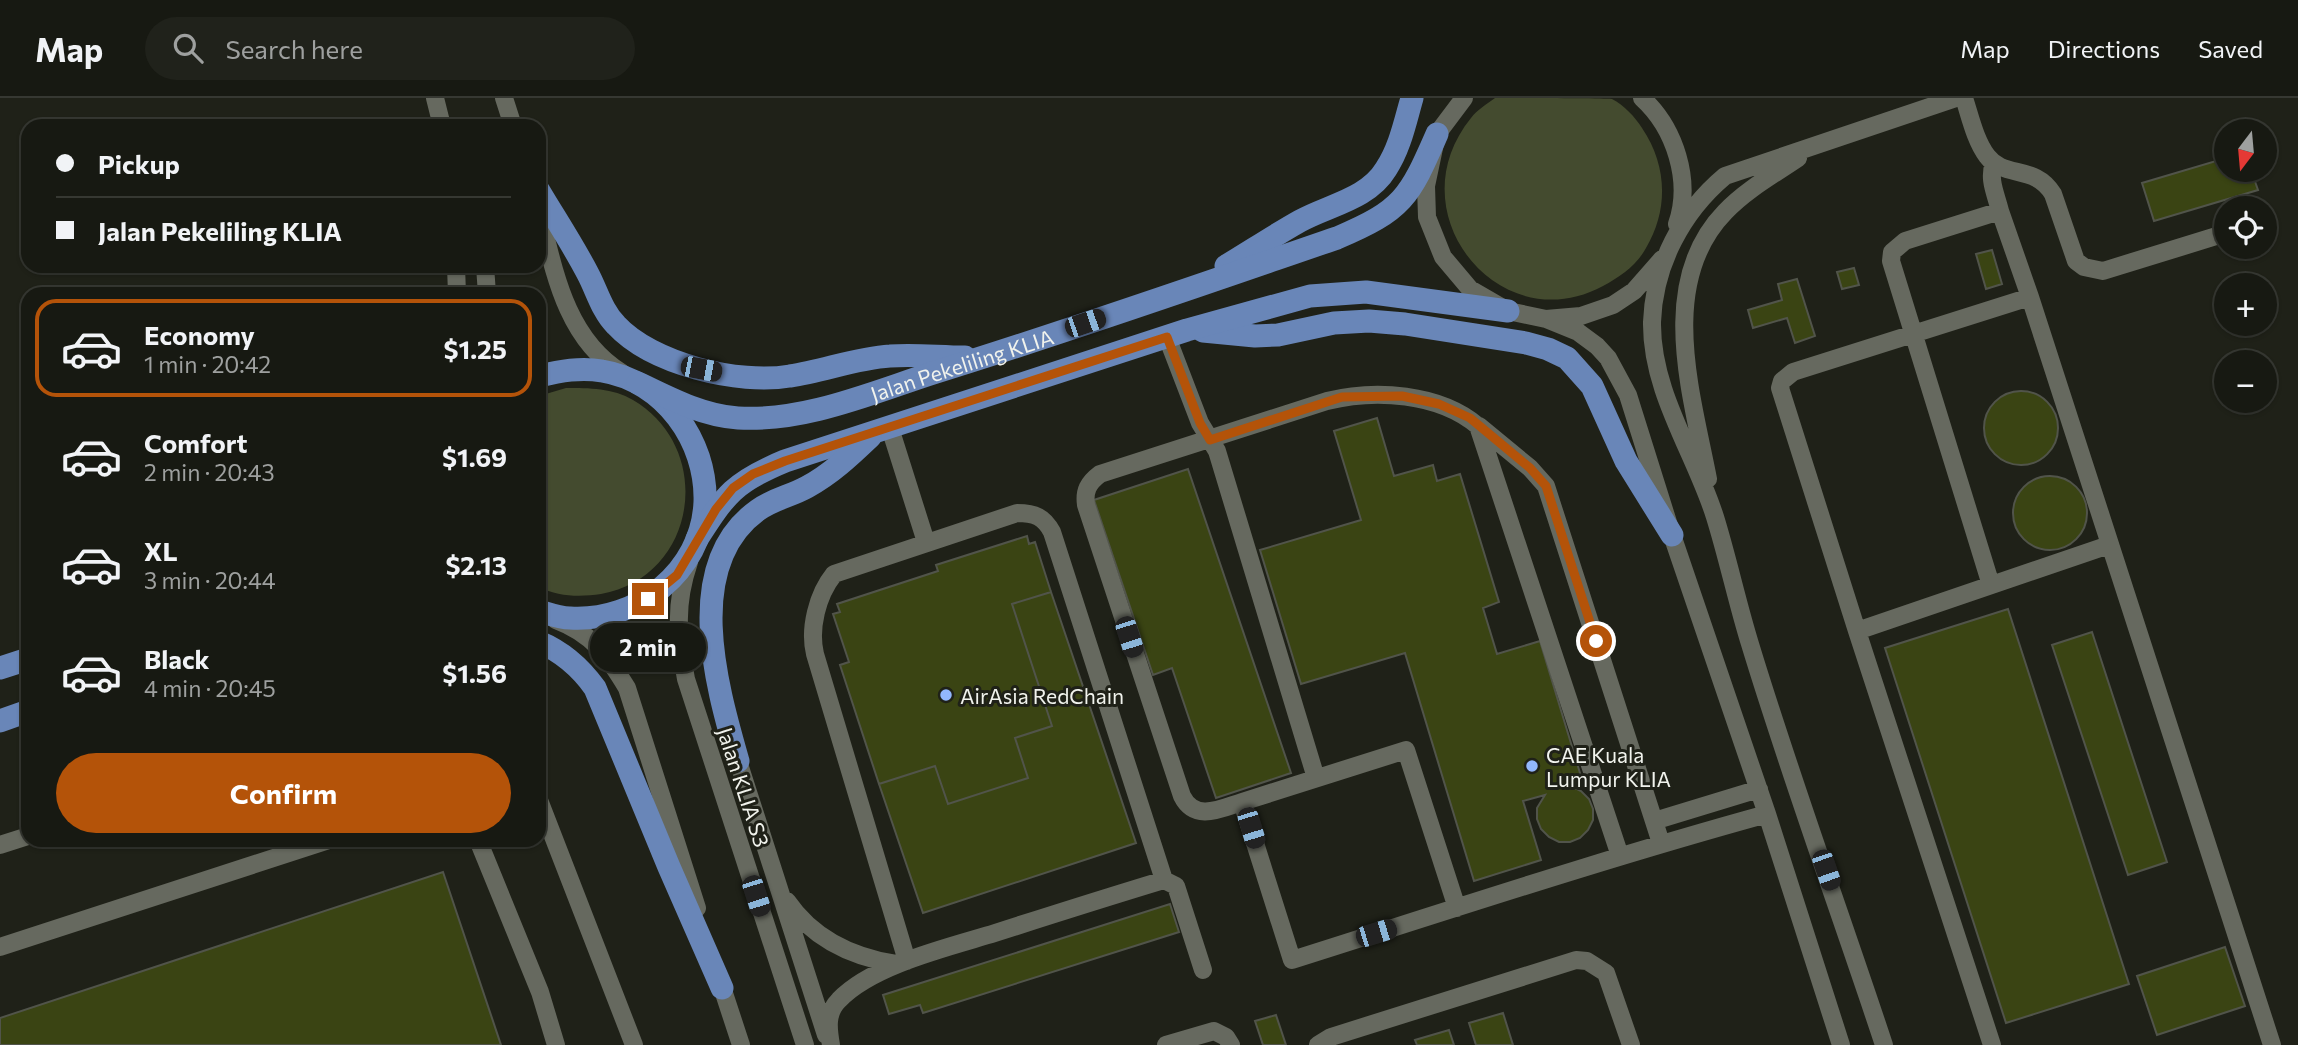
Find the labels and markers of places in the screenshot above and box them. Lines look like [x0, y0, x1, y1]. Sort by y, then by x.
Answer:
place label: AirAsia RedChain [960, 683, 1124, 708]
marker: AirAsia RedChain [938, 687, 954, 703]
place label: CAE Kuala Lumpur KLIA [1546, 742, 1671, 791]
marker: CAE Kuala Lumpur KLIA [1524, 758, 1540, 774]

